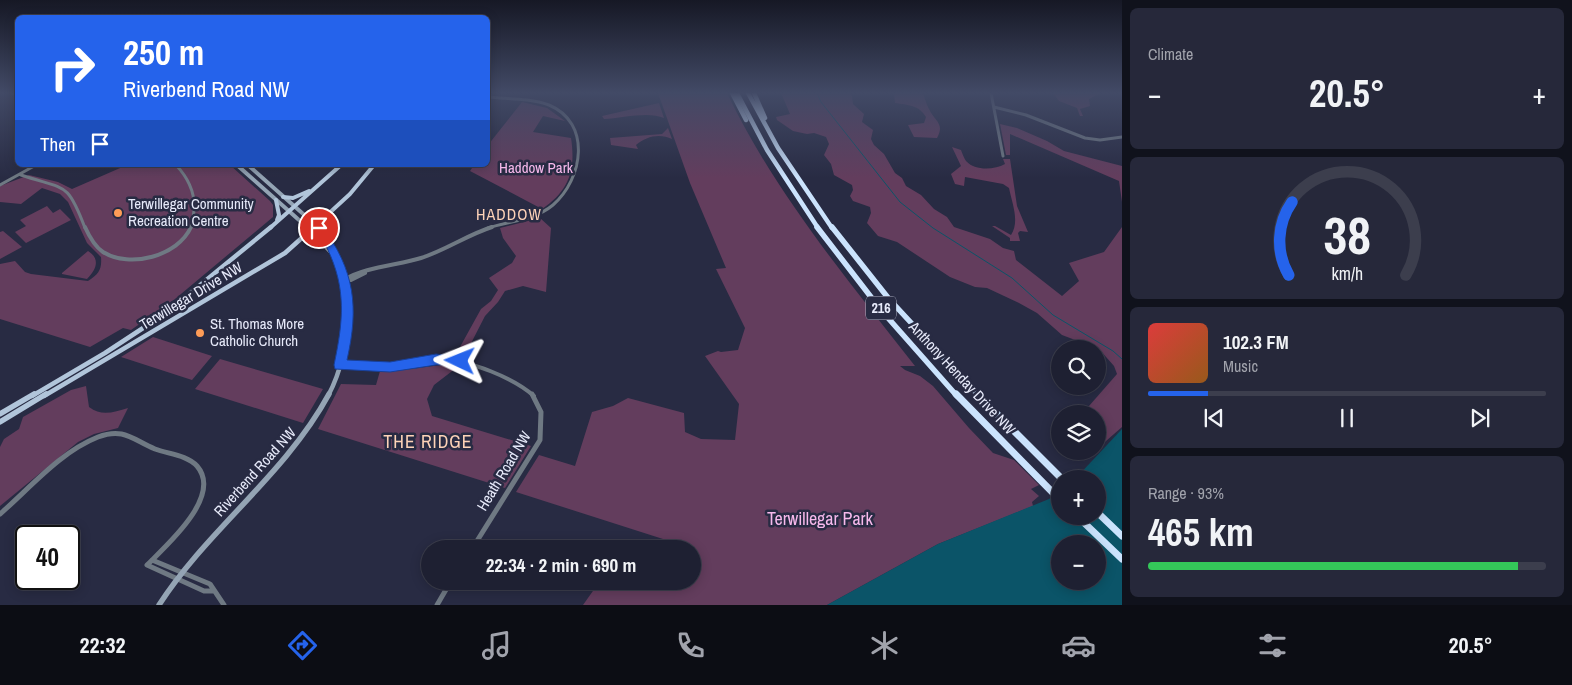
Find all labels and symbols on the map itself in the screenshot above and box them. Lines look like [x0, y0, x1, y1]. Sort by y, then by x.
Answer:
park label: Haddow Park [499, 157, 574, 178]
place label: Terwillegar Community Recreation Centre [128, 193, 255, 231]
district label: HADDOW [476, 203, 542, 225]
marker: Terwillegar Community Recreation Centre [112, 207, 124, 219]
pin [298, 207, 340, 249]
street label: Terwillegar Drive NW [136, 256, 246, 334]
road number: 216 [866, 296, 896, 320]
place label: St. Thomas More Catholic Church [210, 313, 304, 351]
street label: Anthony Henday Drive NW [904, 316, 1021, 439]
marker: St. Thomas More Catholic Church [194, 327, 206, 339]
position arrow [433, 334, 485, 386]
street label: Riverbend Road NW [209, 422, 301, 521]
street label: Heath Road NW [472, 427, 536, 515]
district label: THE RIDGE [383, 429, 473, 454]
park label: Terwillegar Park [767, 506, 874, 531]
speed limit sign: 40 [15, 525, 80, 590]

